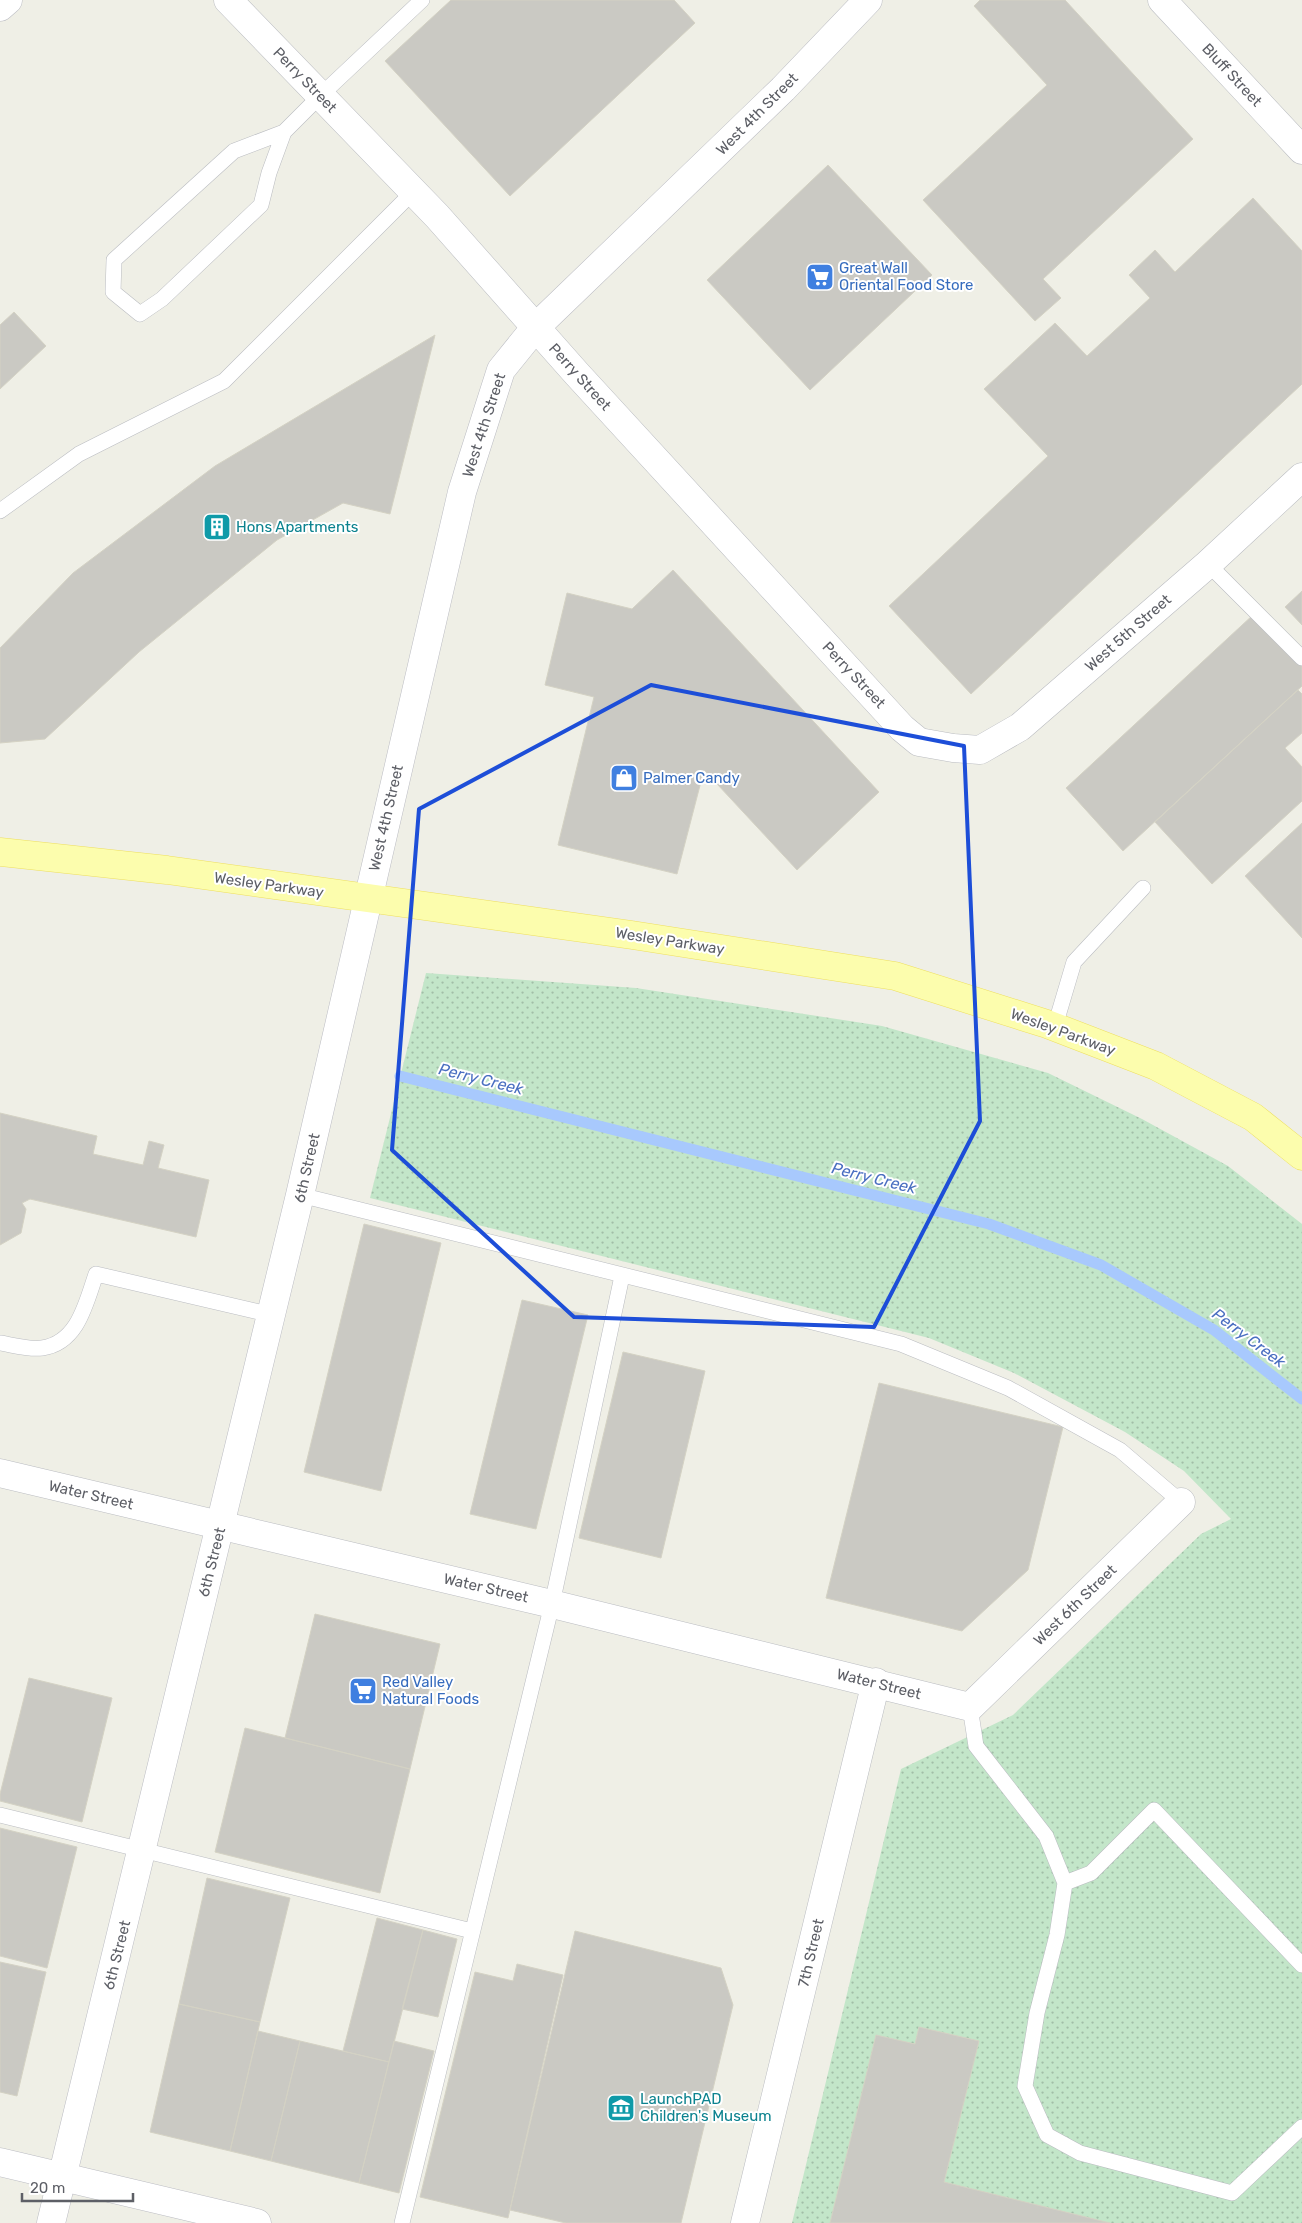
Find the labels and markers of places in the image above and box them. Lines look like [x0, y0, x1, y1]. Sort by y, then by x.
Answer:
place label: Great Wall Oriental Food Store [839, 259, 974, 294]
supermarket icon: Great Wall Oriental Food Store [805, 262, 835, 292]
building icon: Hons Apartments [202, 512, 232, 542]
place label: Hons Apartments [236, 518, 359, 536]
shop icon: Palmer Candy [609, 763, 639, 793]
place label: Palmer Candy [643, 769, 740, 787]
place label: Red Valley Natural Foods [382, 1673, 479, 1708]
supermarket icon: Red Valley Natural Foods [348, 1676, 378, 1706]
place label: LaunchPAD Children's Museum [640, 2090, 772, 2125]
museum icon: LaunchPAD Children's Museum [606, 2093, 636, 2123]

